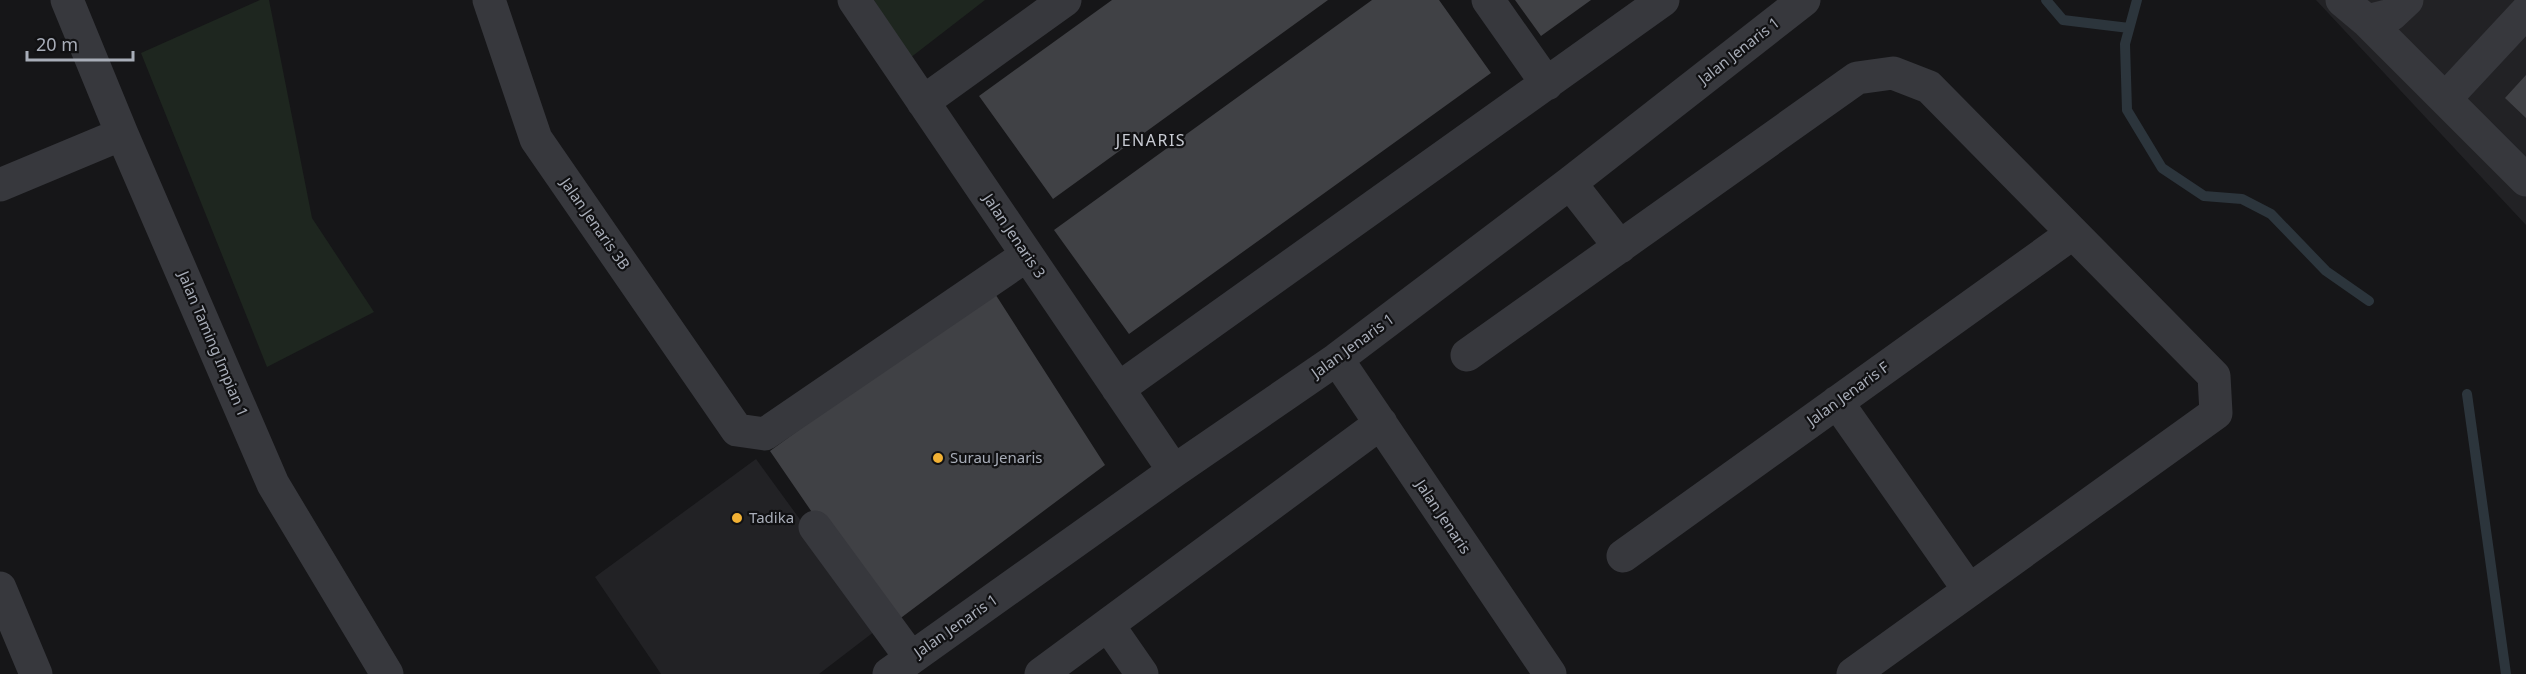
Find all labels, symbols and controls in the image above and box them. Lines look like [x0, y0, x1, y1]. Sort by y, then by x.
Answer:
street label: Jalan Jenaris 1 [1692, 12, 1783, 89]
scale bar [27, 24, 134, 62]
text: 20 m [36, 32, 78, 56]
district label: JENARIS [1114, 129, 1186, 151]
street label: Jalan Jenaris 3B [556, 172, 635, 273]
street label: Jalan Jenaris 3 [978, 188, 1051, 282]
street label: Jalan Taming Impian 1 [173, 266, 254, 419]
street label: Jalan Jenaris 1 [1305, 308, 1398, 383]
street label: Jalan Jenaris F [1801, 356, 1893, 431]
place label: Surau Jenaris [950, 447, 1042, 467]
marker: Surau Jenaris [931, 451, 945, 465]
street label: Jalan Jenaris [1411, 474, 1476, 557]
place label: Tadika [749, 507, 794, 527]
marker: Tadika [730, 511, 744, 525]
street label: Jalan Jenaris 1 [908, 589, 1001, 663]

